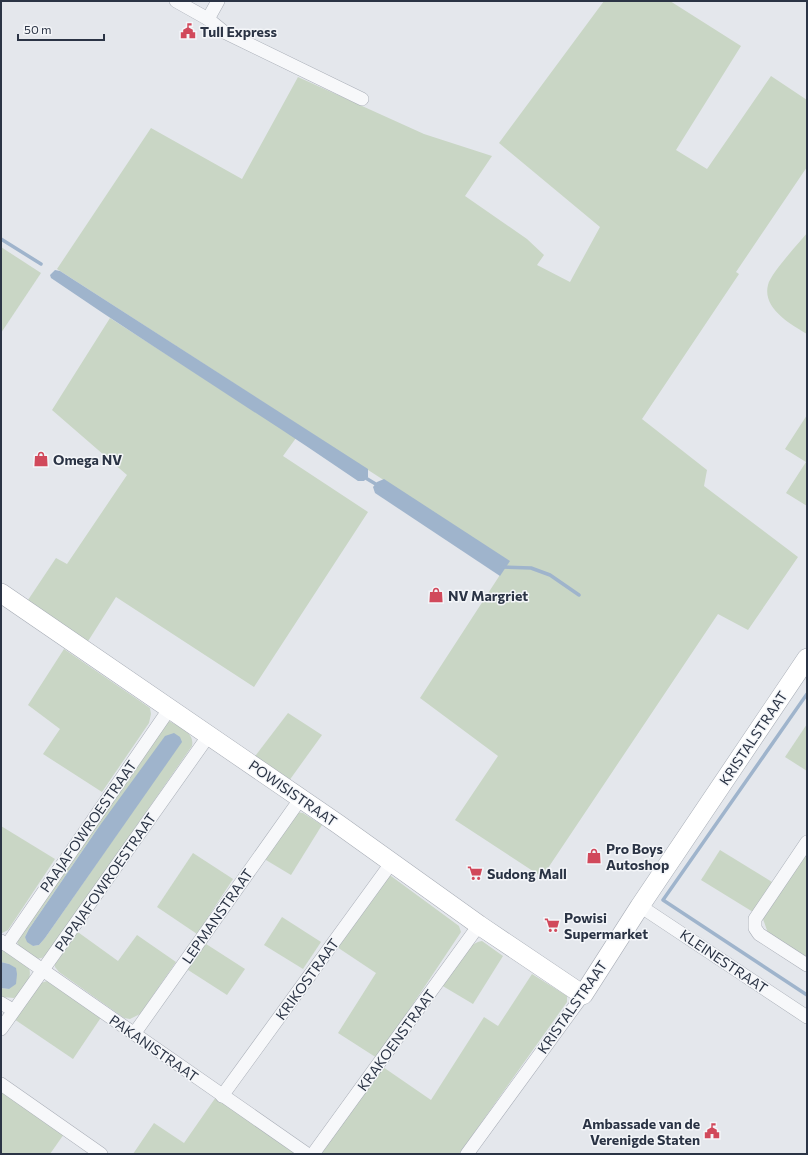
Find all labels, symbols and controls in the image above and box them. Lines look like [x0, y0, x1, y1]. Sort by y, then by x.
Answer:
scale bar [18, 16, 104, 42]
text: 50 m [24, 22, 52, 36]
public building icon: Tull Express [179, 22, 197, 40]
place label: Tull Express [200, 23, 277, 40]
shop icon: Omega NV [32, 450, 50, 468]
place label: Omega NV [53, 451, 122, 468]
shop icon: NV Margriet [427, 586, 445, 604]
place label: NV Margriet [448, 587, 528, 604]
street label: KRISTALSTRAAT [715, 688, 791, 788]
street label: POWISISTRAAT [246, 756, 340, 830]
street label: PAAJAFOWROESTRAAT [36, 757, 140, 895]
street label: PAPAJAFOWROESTRAAT [51, 810, 159, 954]
place label: Pro Boys Autoshop [606, 840, 669, 873]
shop icon: Pro Boys Autoshop [585, 847, 603, 865]
supermarket icon: Sudong Mall [466, 864, 484, 882]
street label: LEPMANSTRAAT [178, 865, 256, 967]
place label: Sudong Mall [487, 865, 567, 882]
place label: Powisi Supermarket [564, 909, 648, 942]
supermarket icon: Powisi Supermarket [543, 916, 561, 934]
street label: KLEINESTRAAT [677, 925, 771, 997]
street label: KRIKOSTRAAT [272, 935, 342, 1023]
street label: KRISTALSTRAAT [534, 957, 610, 1057]
street label: KRAKOENSTRAAT [354, 986, 438, 1094]
street label: PAKANISTRAAT [106, 1011, 202, 1085]
place label: Ambassade van de Verenigde Staten [582, 1115, 700, 1148]
public building icon: Ambassade van de Verenigde Staten [703, 1122, 721, 1140]

